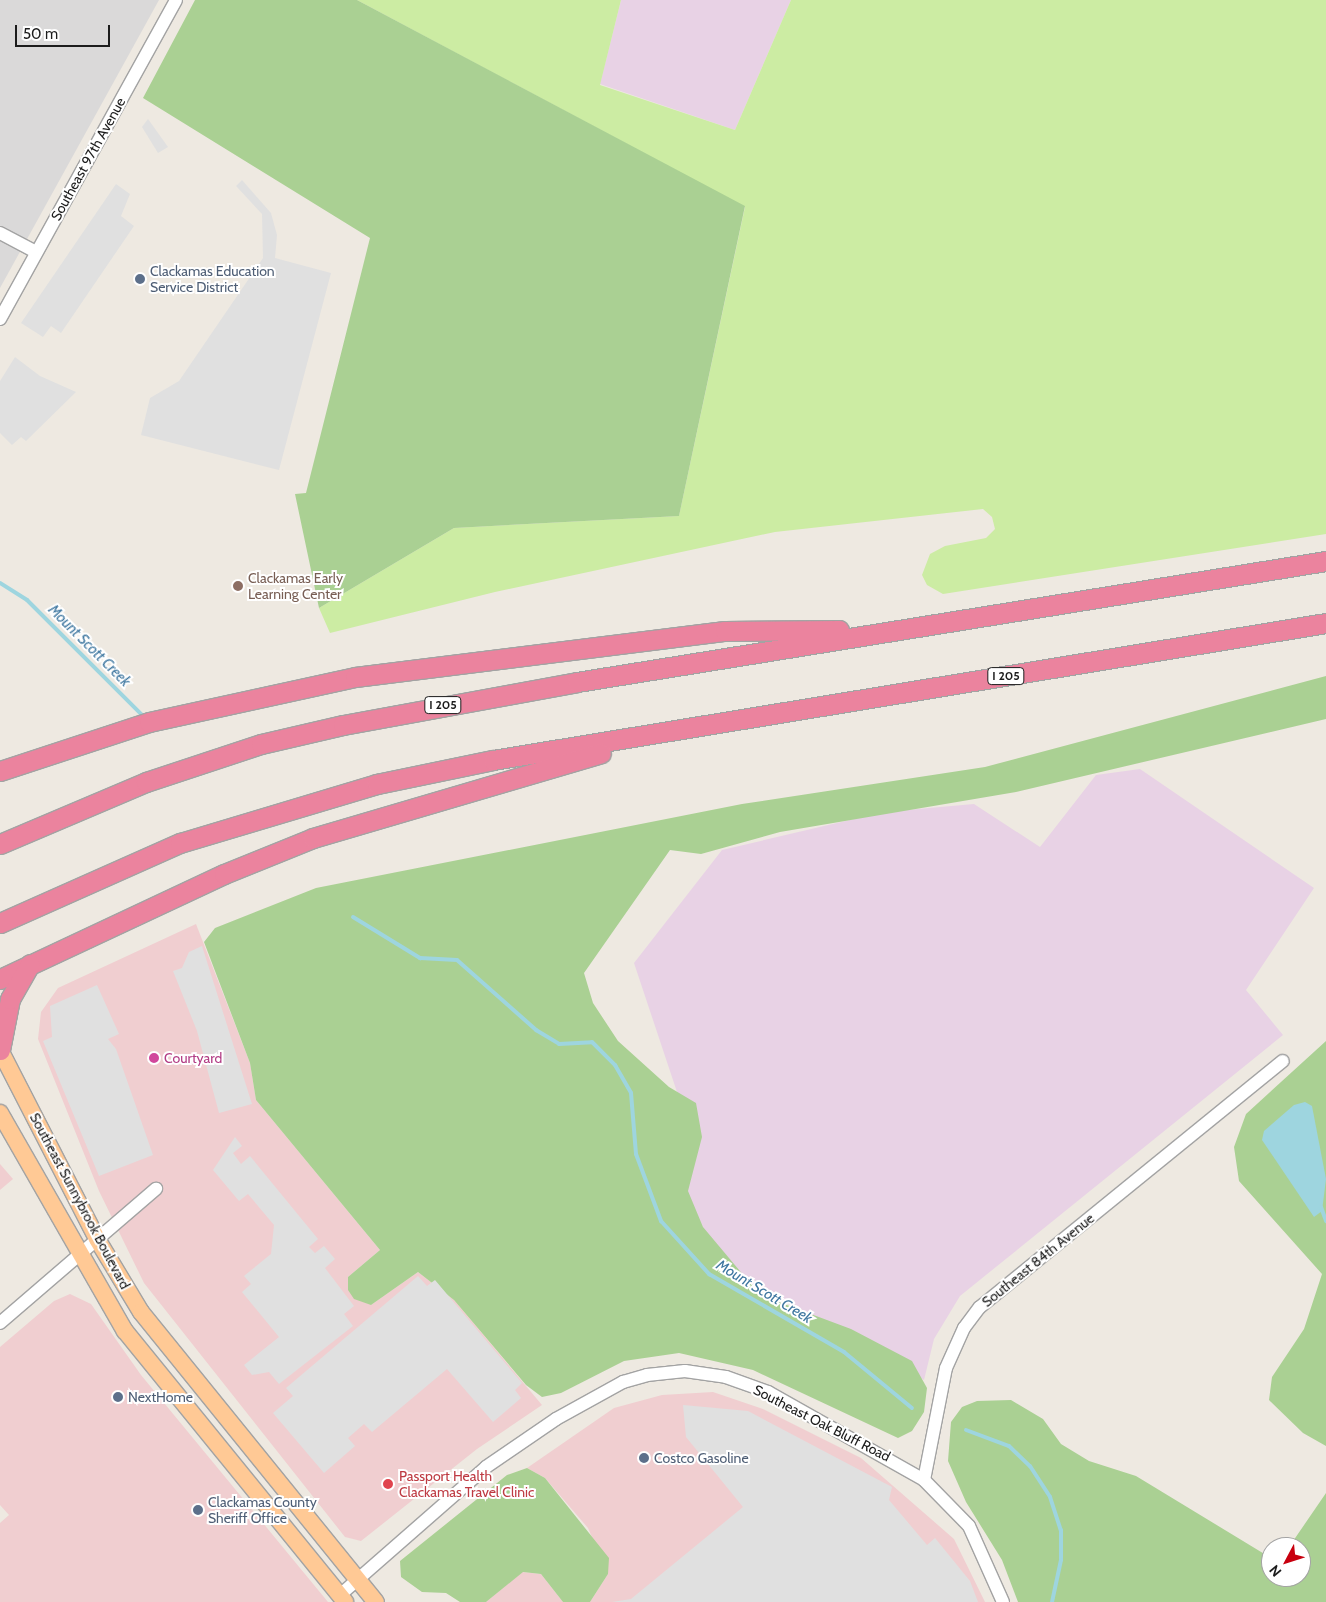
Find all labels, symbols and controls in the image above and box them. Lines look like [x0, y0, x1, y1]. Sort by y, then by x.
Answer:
scale bar [18, 15, 112, 47]
text: 50 m [23, 25, 58, 43]
street label: Southeast 97th Avenue [47, 95, 129, 223]
place label: Clackamas Education Service District [150, 263, 275, 296]
marker: Clackamas Education Service District [134, 273, 146, 285]
place label: Clackamas Early Learning Center [248, 570, 343, 602]
marker: Clackamas Early Learning Center [232, 580, 244, 592]
water label: Mount Scott Creek [44, 601, 134, 691]
road number: I 205 [987, 666, 1025, 686]
road number: I 205 [424, 696, 462, 714]
place label: Courtyard [164, 1050, 222, 1066]
marker: Courtyard [148, 1052, 160, 1064]
street label: Southeast Sunnybrook Boulevard [26, 1110, 134, 1292]
street label: Southeast 84th Avenue [979, 1210, 1097, 1310]
water label: Mount Scott Creek [713, 1256, 815, 1328]
street label: Southeast Oak Bluff Road [751, 1381, 893, 1465]
place label: NextHome [128, 1389, 193, 1405]
marker: NextHome [112, 1391, 124, 1403]
place label: Costco Gasoline [654, 1450, 749, 1466]
marker: Costco Gasoline [638, 1452, 650, 1464]
place label: Passport Health Clackamas Travel Clinic [399, 1468, 534, 1500]
marker: Passport Health Clackamas Travel Clinic [381, 1477, 395, 1491]
place label: Clackamas County Sheriff Office [208, 1494, 317, 1526]
marker: Clackamas County Sheriff Office [192, 1504, 204, 1516]
north arrow [1261, 1537, 1311, 1587]
text: N [1265, 1561, 1285, 1581]

